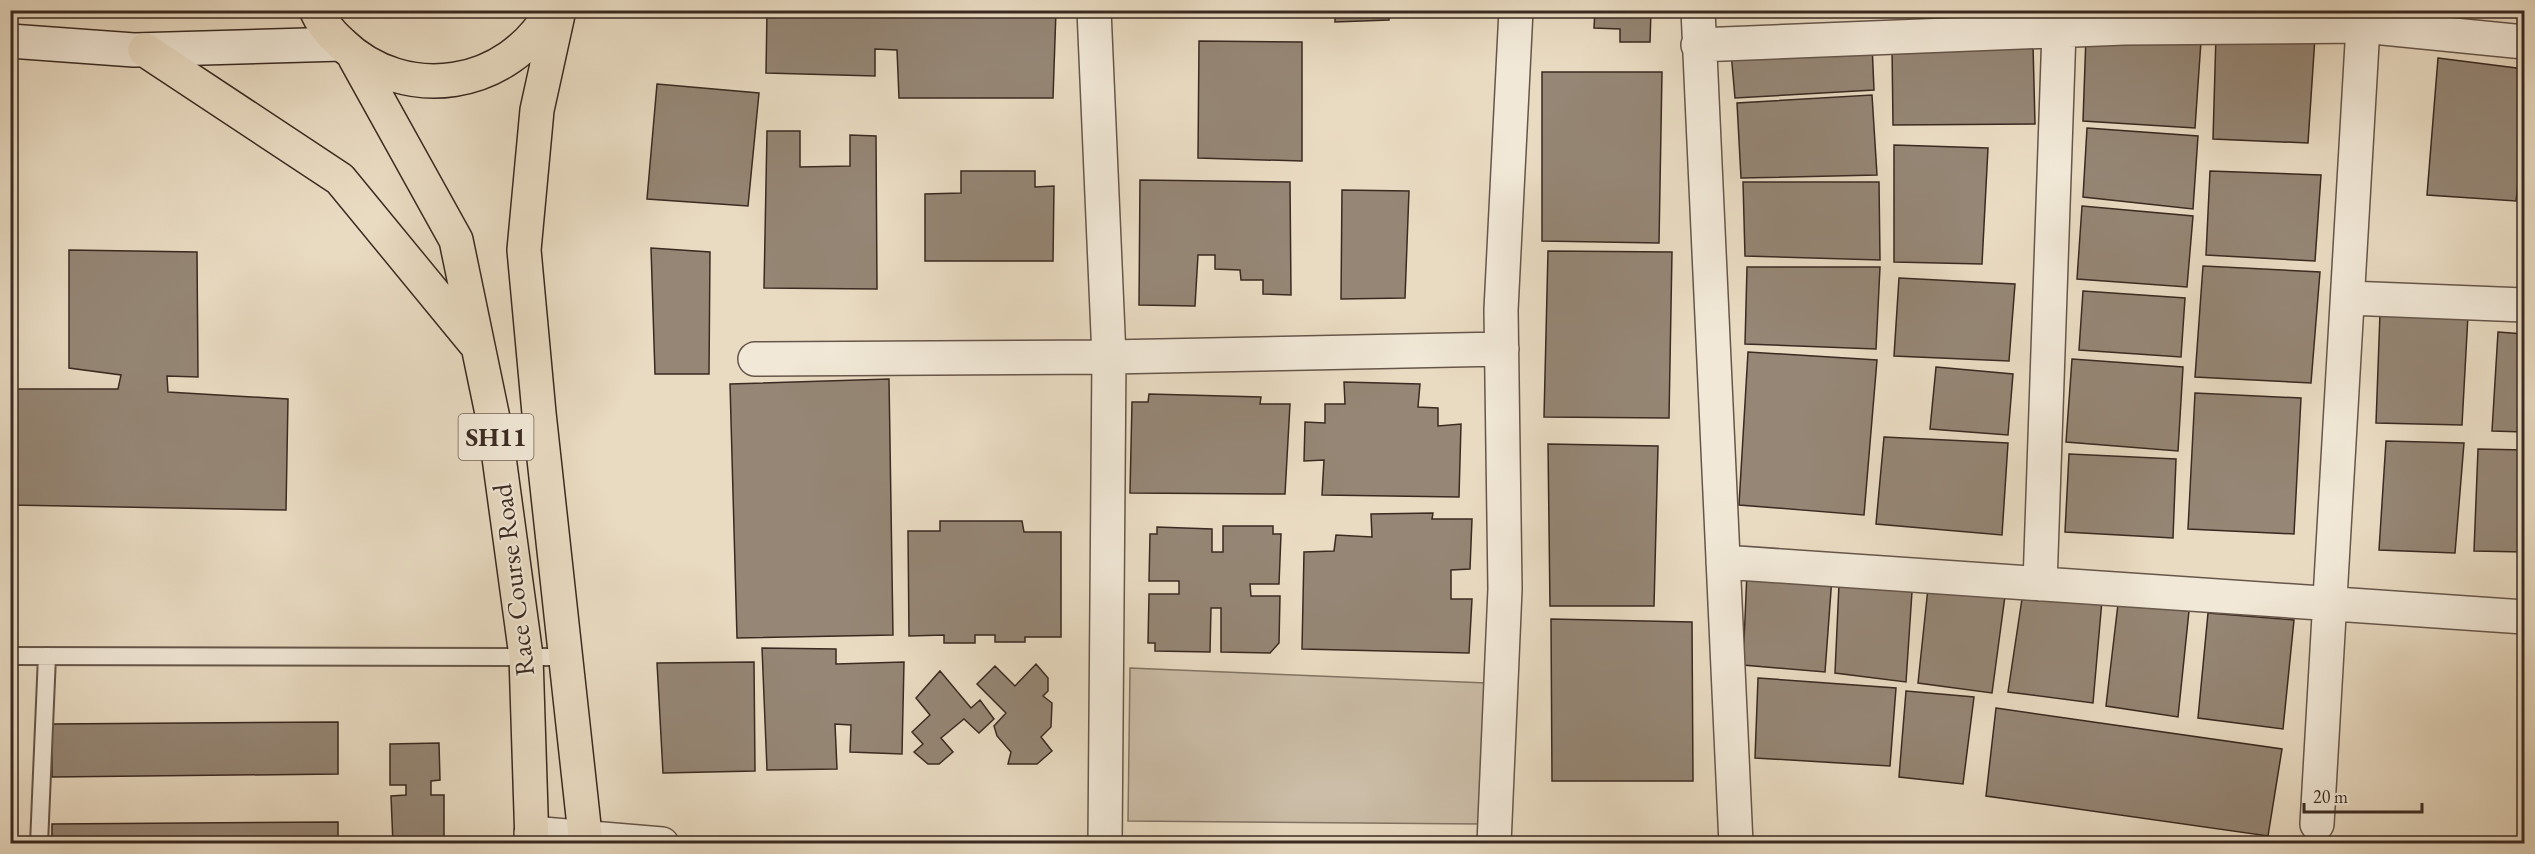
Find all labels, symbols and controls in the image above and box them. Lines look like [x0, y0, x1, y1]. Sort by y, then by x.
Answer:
road number: SH11 [458, 414, 534, 460]
street label: Race Course Road [484, 482, 542, 678]
scale bar [2304, 776, 2422, 814]
text: 20 m [2313, 785, 2348, 808]

